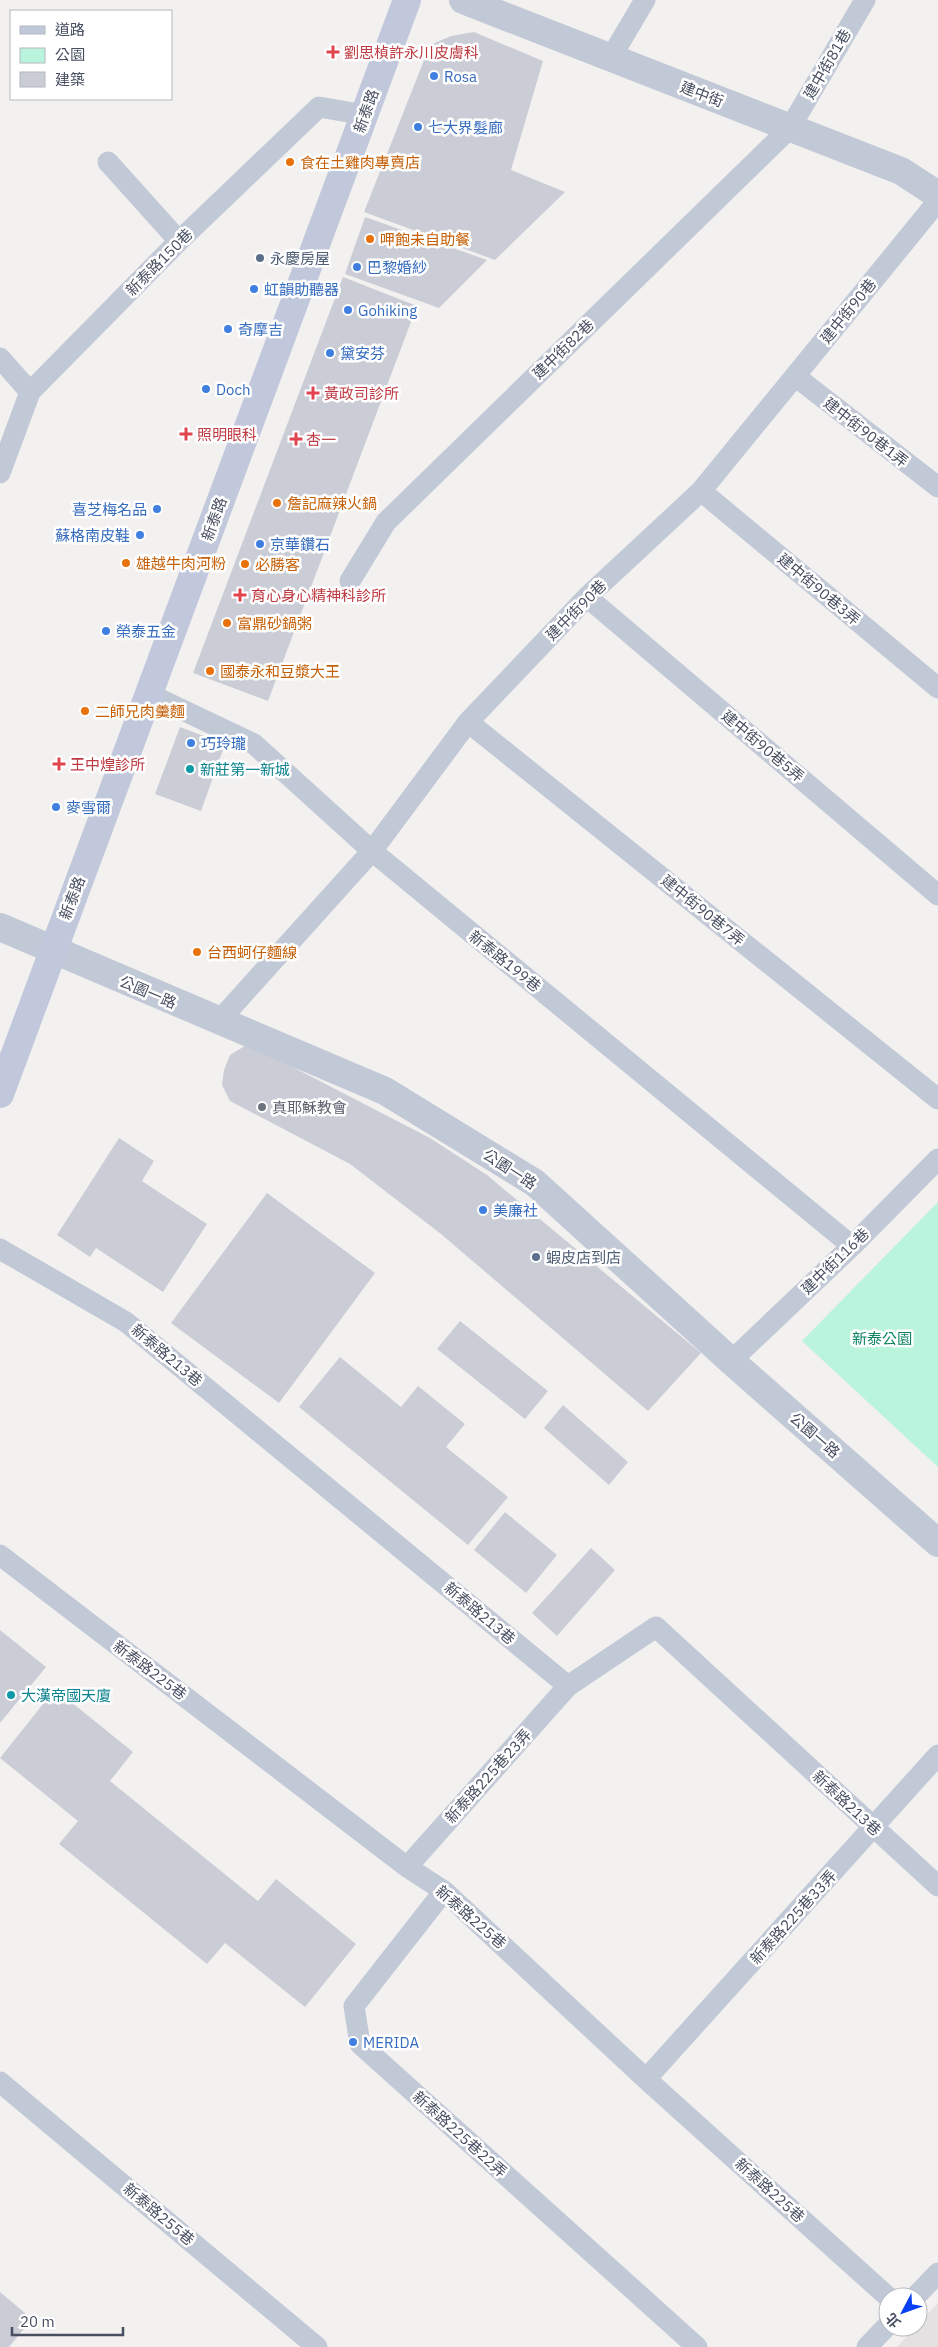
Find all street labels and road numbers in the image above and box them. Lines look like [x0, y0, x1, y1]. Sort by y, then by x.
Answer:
street label: 建中街81巷 [799, 25, 855, 103]
street label: 建中街 [678, 77, 726, 111]
street label: 新泰路 [349, 87, 383, 135]
street label: 新泰路150巷 [122, 225, 196, 299]
street label: 建中街90巷 [816, 275, 880, 347]
street label: 建中街82巷 [528, 315, 598, 383]
street label: 建中街90巷1弄 [820, 393, 912, 471]
street label: 新泰路 [197, 495, 231, 543]
street label: 建中街90巷3弄 [774, 549, 864, 629]
street label: 建中街90巷 [542, 576, 610, 644]
street label: 建中街90巷5弄 [718, 706, 808, 786]
street label: 建中街90巷7弄 [657, 871, 749, 949]
street label: 新泰路 [55, 874, 89, 922]
street label: 新泰路199巷 [465, 926, 545, 996]
street label: 公園一路 [117, 972, 179, 1012]
street label: 公園一路 [480, 1145, 540, 1193]
street label: 建中街116巷 [797, 1224, 873, 1298]
street label: 新泰路213巷 [128, 1320, 206, 1390]
street label: 公園一路 [786, 1408, 844, 1462]
street label: 新泰路213巷 [441, 1578, 519, 1648]
street label: 新泰路225巷 [110, 1636, 190, 1704]
street label: 新泰路225巷23弄 [441, 1725, 535, 1827]
street label: 新泰路213巷 [809, 1766, 885, 1840]
street label: 新泰路225巷33弄 [746, 1866, 840, 1968]
street label: 新泰路225巷 [432, 1881, 510, 1953]
street label: 新泰路225巷22弄 [409, 2087, 511, 2181]
street label: 新泰路225巷 [731, 2154, 809, 2226]
street label: 新泰路255巷 [120, 2179, 198, 2249]

